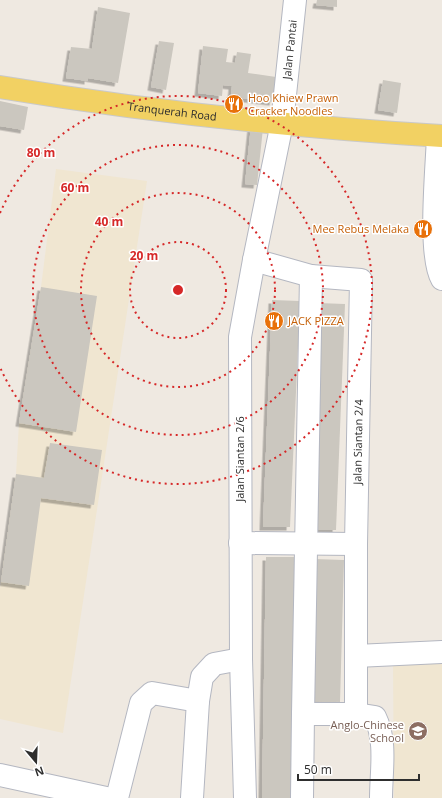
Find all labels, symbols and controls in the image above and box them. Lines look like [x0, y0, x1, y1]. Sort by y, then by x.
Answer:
street label: Jalan Pantai [279, 19, 300, 81]
place label: Hoo Khiew Prawn Cracker Noodles [248, 90, 339, 118]
restaurant icon: Hoo Khiew Prawn Cracker Noodles [223, 93, 245, 115]
street label: Tranquerah Road [127, 98, 218, 124]
text: 80 m [27, 144, 55, 161]
text: 60 m [61, 179, 89, 196]
text: 40 m [95, 213, 123, 230]
restaurant icon: Mee Rebus Melaka [412, 218, 434, 240]
place label: Mee Rebus Melaka [313, 221, 409, 236]
text: 20 m [130, 247, 158, 264]
centre of rings [171, 283, 185, 297]
restaurant icon: JACK PIZZA [263, 310, 285, 332]
place label: JACK PIZZA [287, 313, 344, 328]
street label: Jalan Siantan 2/4 [349, 398, 366, 486]
street label: Jalan Siantan 2/6 [232, 416, 247, 503]
place label: Anglo-Chinese School [331, 717, 404, 745]
school or university icon: Anglo-Chinese School [407, 720, 429, 742]
north arrow [16, 742, 56, 782]
scale bar [298, 756, 419, 782]
text: 50 m [304, 761, 332, 778]
text: N [33, 763, 46, 780]

